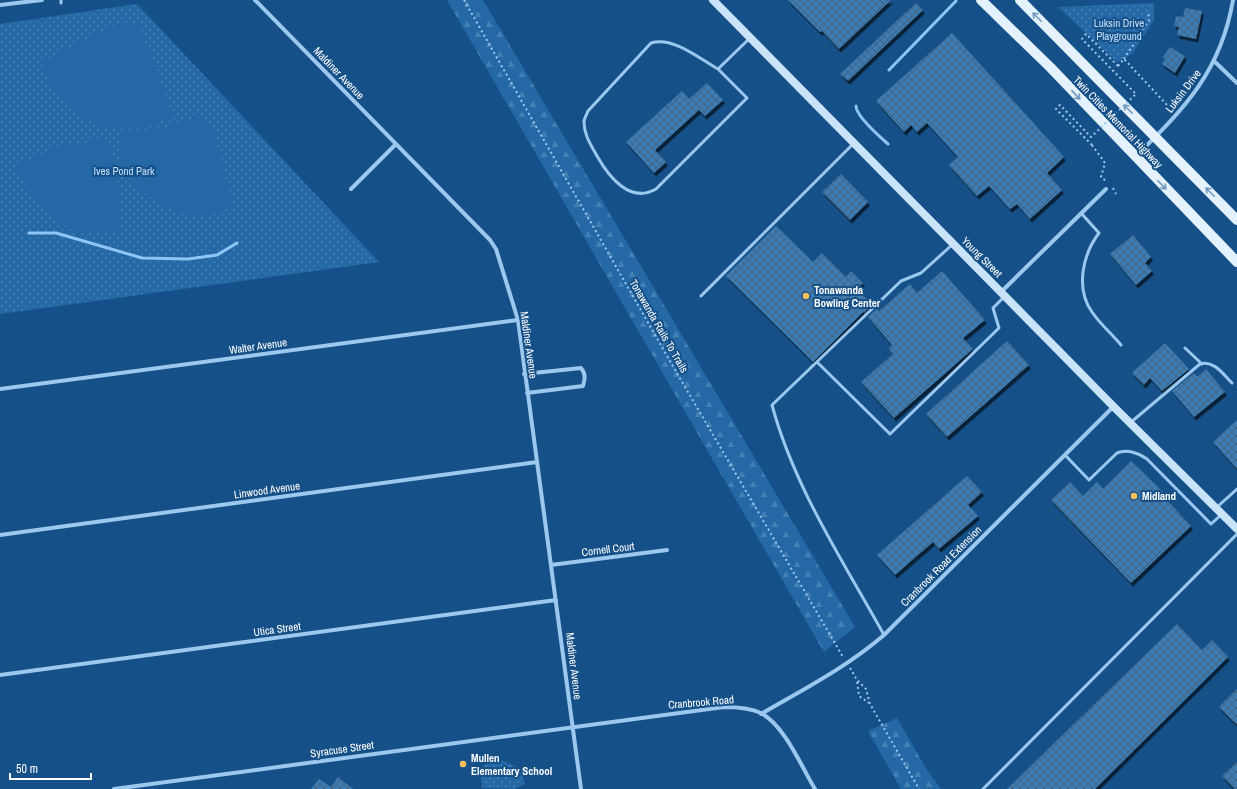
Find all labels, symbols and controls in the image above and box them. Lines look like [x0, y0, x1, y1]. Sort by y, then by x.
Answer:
one-way arrow [1032, 12, 1041, 22]
park label: Luksin Drive Playground [1094, 16, 1144, 43]
street label: Maldiner Avenue [311, 44, 367, 102]
street label: Luksin Drive [1162, 67, 1204, 115]
street label: Twin Cities Memorial Highway [1070, 73, 1166, 171]
one-way arrow [1072, 90, 1081, 100]
one-way arrow [1123, 104, 1133, 114]
park label: Ives Pond Park [93, 164, 155, 178]
one-way arrow [1158, 180, 1167, 190]
one-way arrow [1205, 187, 1215, 197]
street label: Young Street [959, 234, 1006, 281]
street label: Tonawanda Rails To Trails [627, 277, 692, 376]
place label: Tonawanda Bowling Center [814, 283, 881, 310]
marker: Tonawanda Bowling Center [801, 291, 811, 301]
street label: Maldiner Avenue [517, 311, 541, 379]
street label: Walter Avenue [228, 335, 288, 357]
street label: Linwood Avenue [233, 478, 301, 502]
place label: Midland [1142, 489, 1176, 503]
marker: Midland [1129, 491, 1139, 501]
street label: Cranbrook Road Extension [898, 523, 984, 609]
street label: Cornell Court [581, 539, 636, 559]
street label: Utica Street [252, 619, 302, 639]
street label: Maldiner Avenue [563, 632, 585, 700]
street label: Cranbrook Road [667, 692, 735, 712]
street label: Syracuse Street [309, 738, 375, 760]
place label: Mullen Elementary School [471, 751, 552, 778]
scale bar [10, 755, 91, 781]
marker: Mullen Elementary School [458, 759, 468, 769]
text: 50 m [16, 761, 38, 777]

